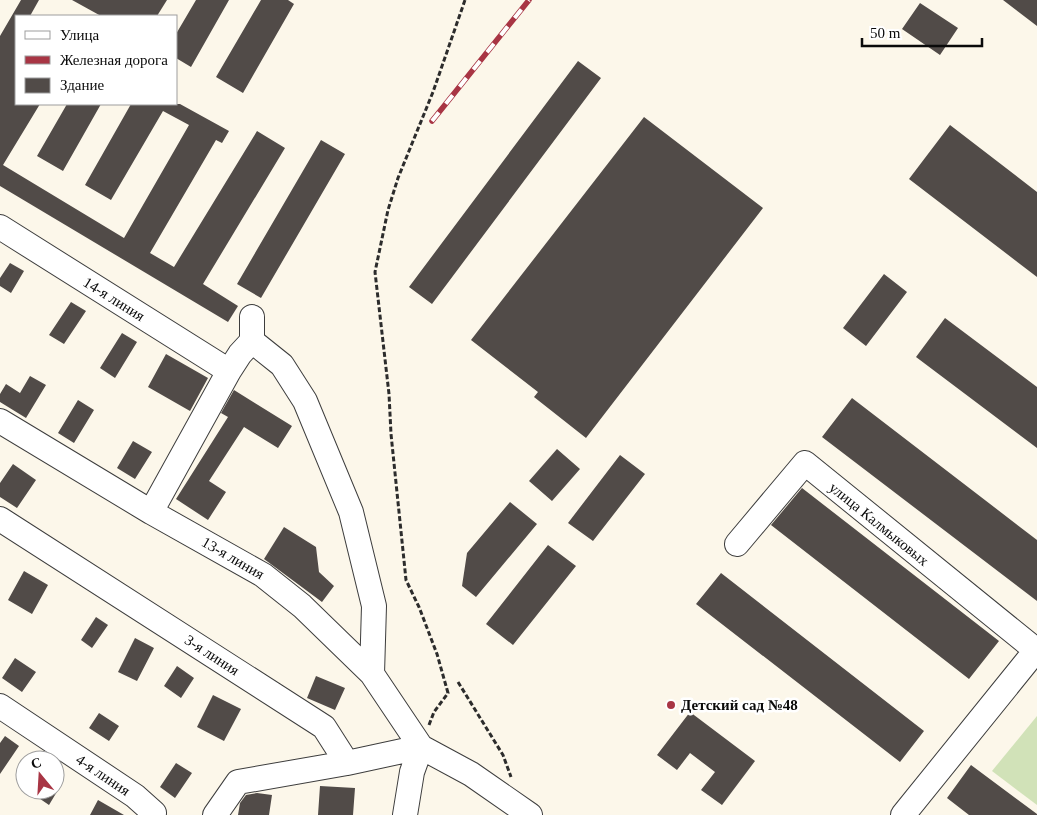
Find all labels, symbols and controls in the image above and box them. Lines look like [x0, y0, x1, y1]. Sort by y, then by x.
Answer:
legend [15, 15, 178, 105]
scale bar [862, 15, 982, 47]
text: 50 m [870, 25, 901, 41]
text: Улица [60, 27, 99, 43]
text: Железная дорога [60, 52, 168, 68]
text: Здание [60, 77, 104, 93]
street label: 14-я линия [80, 274, 148, 324]
street label: улица Калмыковых [826, 479, 932, 569]
street label: 13-я линия [199, 534, 267, 582]
street label: 3-я линия [182, 632, 242, 679]
place label: Детский сад №48 [681, 697, 798, 713]
marker: Детский сад №48 [665, 699, 677, 711]
north arrow [15, 750, 65, 800]
street label: 4-я линия [73, 751, 133, 799]
text: С [29, 754, 43, 772]

